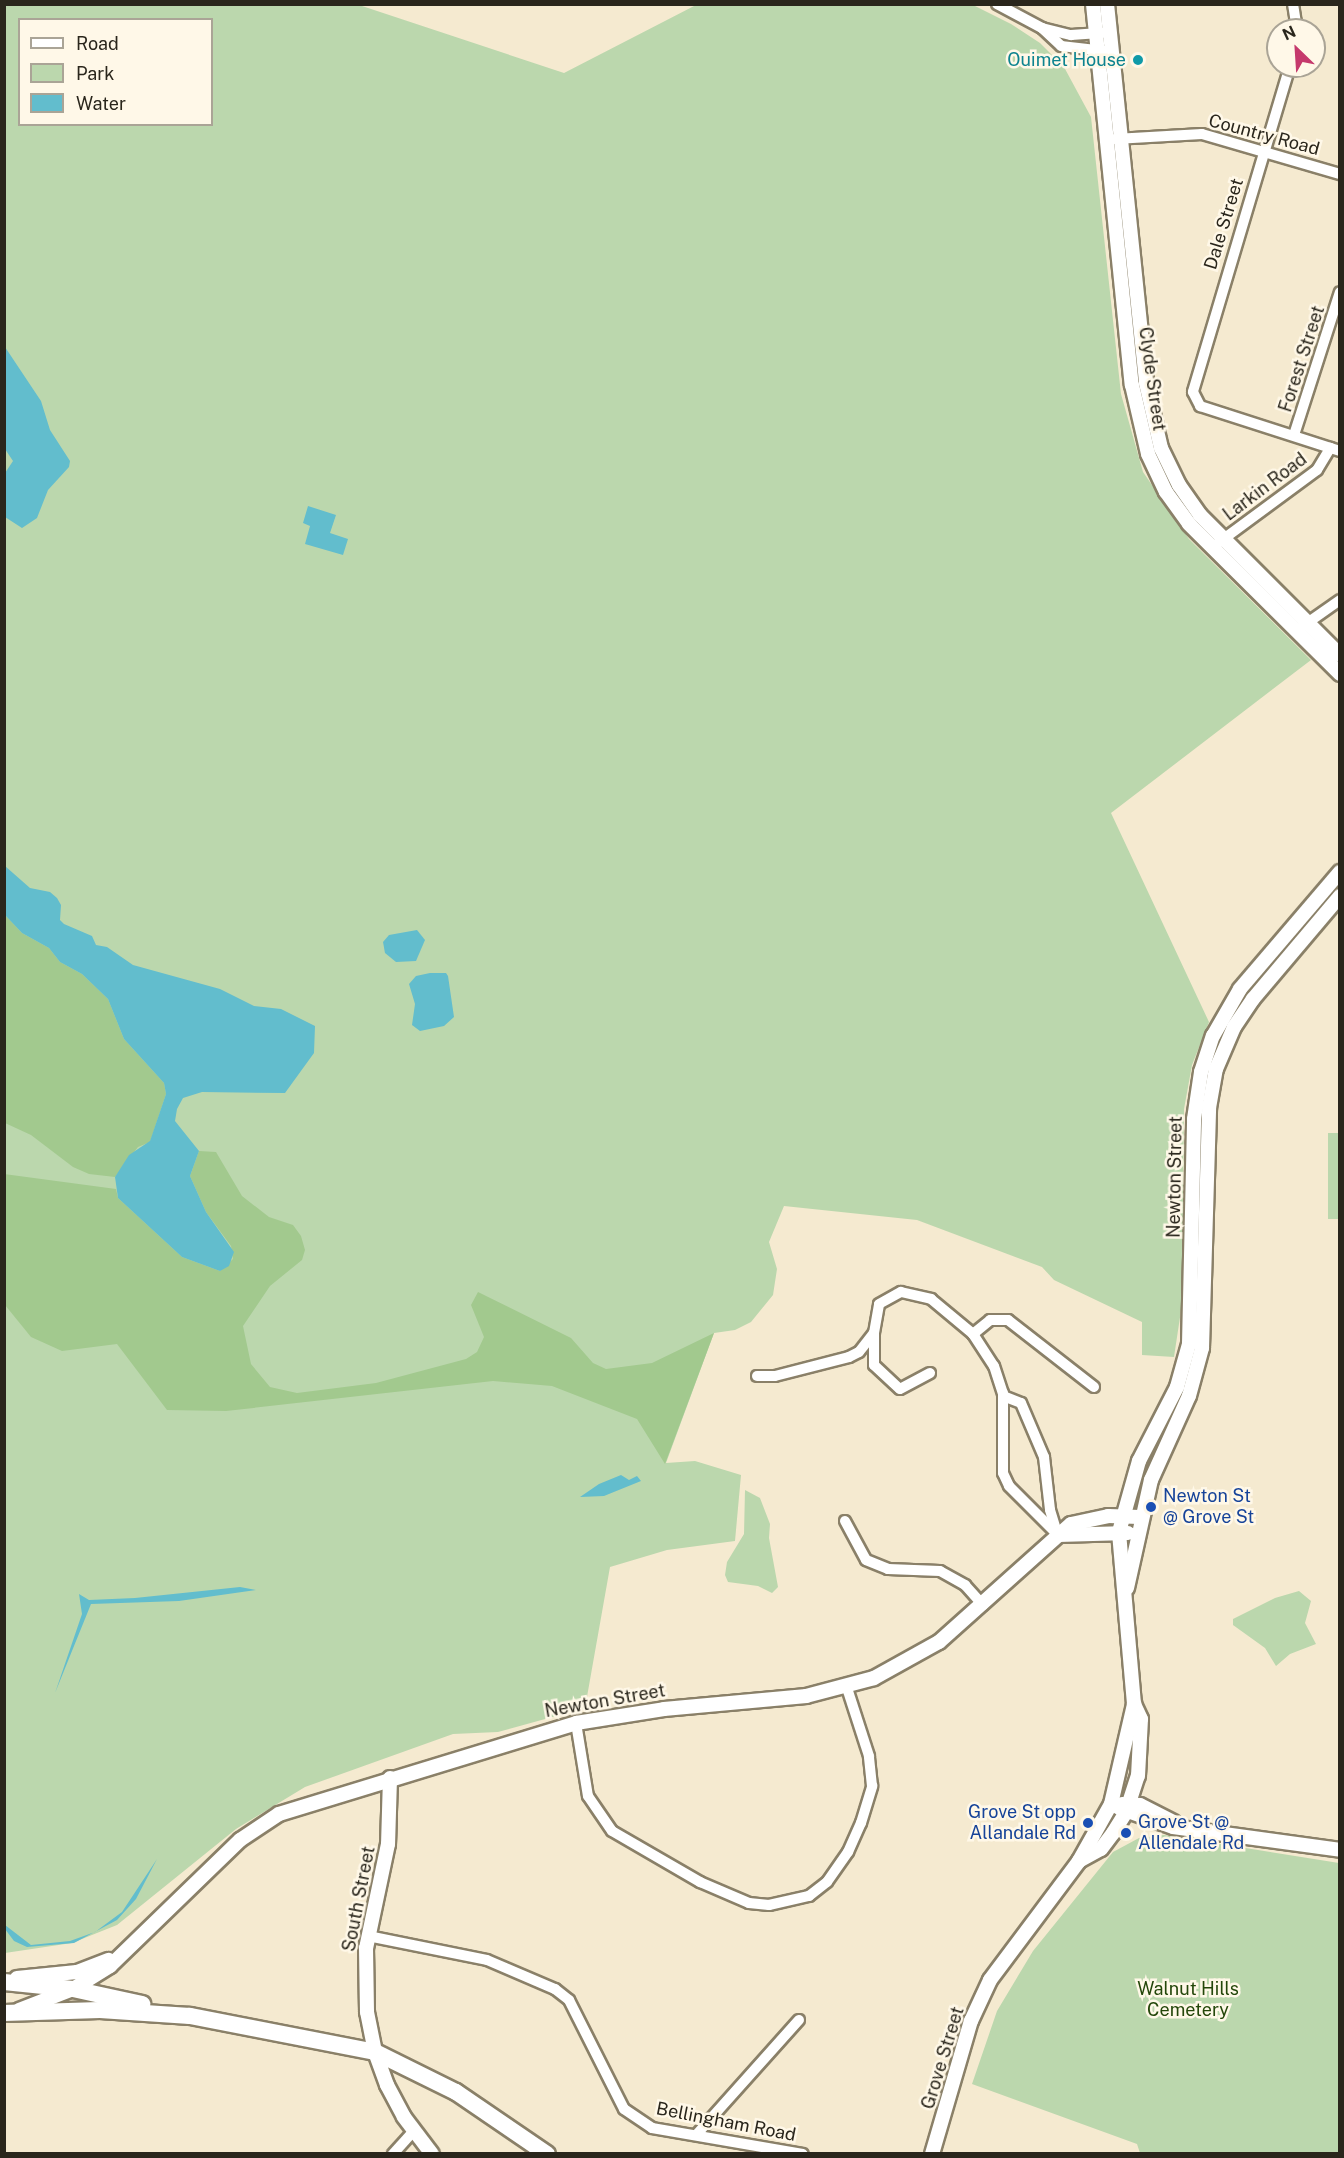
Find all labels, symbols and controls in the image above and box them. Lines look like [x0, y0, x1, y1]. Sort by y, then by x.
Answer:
legend [18, 18, 213, 126]
north arrow [1266, 18, 1326, 78]
text: N [1279, 22, 1299, 44]
text: Road [76, 33, 119, 54]
place label: Ouimet House [1007, 49, 1126, 71]
marker: Ouimet House [1131, 53, 1145, 67]
text: Park [76, 63, 114, 84]
text: Water [76, 93, 126, 114]
street label: Country Road [1206, 110, 1322, 160]
street label: Dale Street [1200, 176, 1248, 272]
street label: Forest Street [1275, 303, 1329, 415]
street label: Clyde Street [1134, 326, 1170, 432]
street label: Larkin Road [1219, 449, 1311, 525]
street label: Newton Street [1163, 1116, 1187, 1238]
place label: Newton St @ Grove St [1163, 1486, 1255, 1528]
marker: Newton St @ Grove St [1144, 1500, 1158, 1514]
street label: Newton Street [543, 1680, 667, 1722]
place label: Grove St opp Allandale Rd [968, 1802, 1076, 1844]
place label: Grove St @ Allendale Rd [1138, 1812, 1244, 1854]
marker: Grove St opp Allandale Rd [1081, 1816, 1095, 1830]
marker: Grove St @ Allendale Rd [1119, 1826, 1133, 1840]
street label: South Street [338, 1844, 380, 1954]
park label: Walnut Hills Cemetery [1137, 1979, 1239, 2022]
street label: Grove Street [917, 2004, 969, 2112]
street label: Bellingham Road [654, 2098, 798, 2146]

